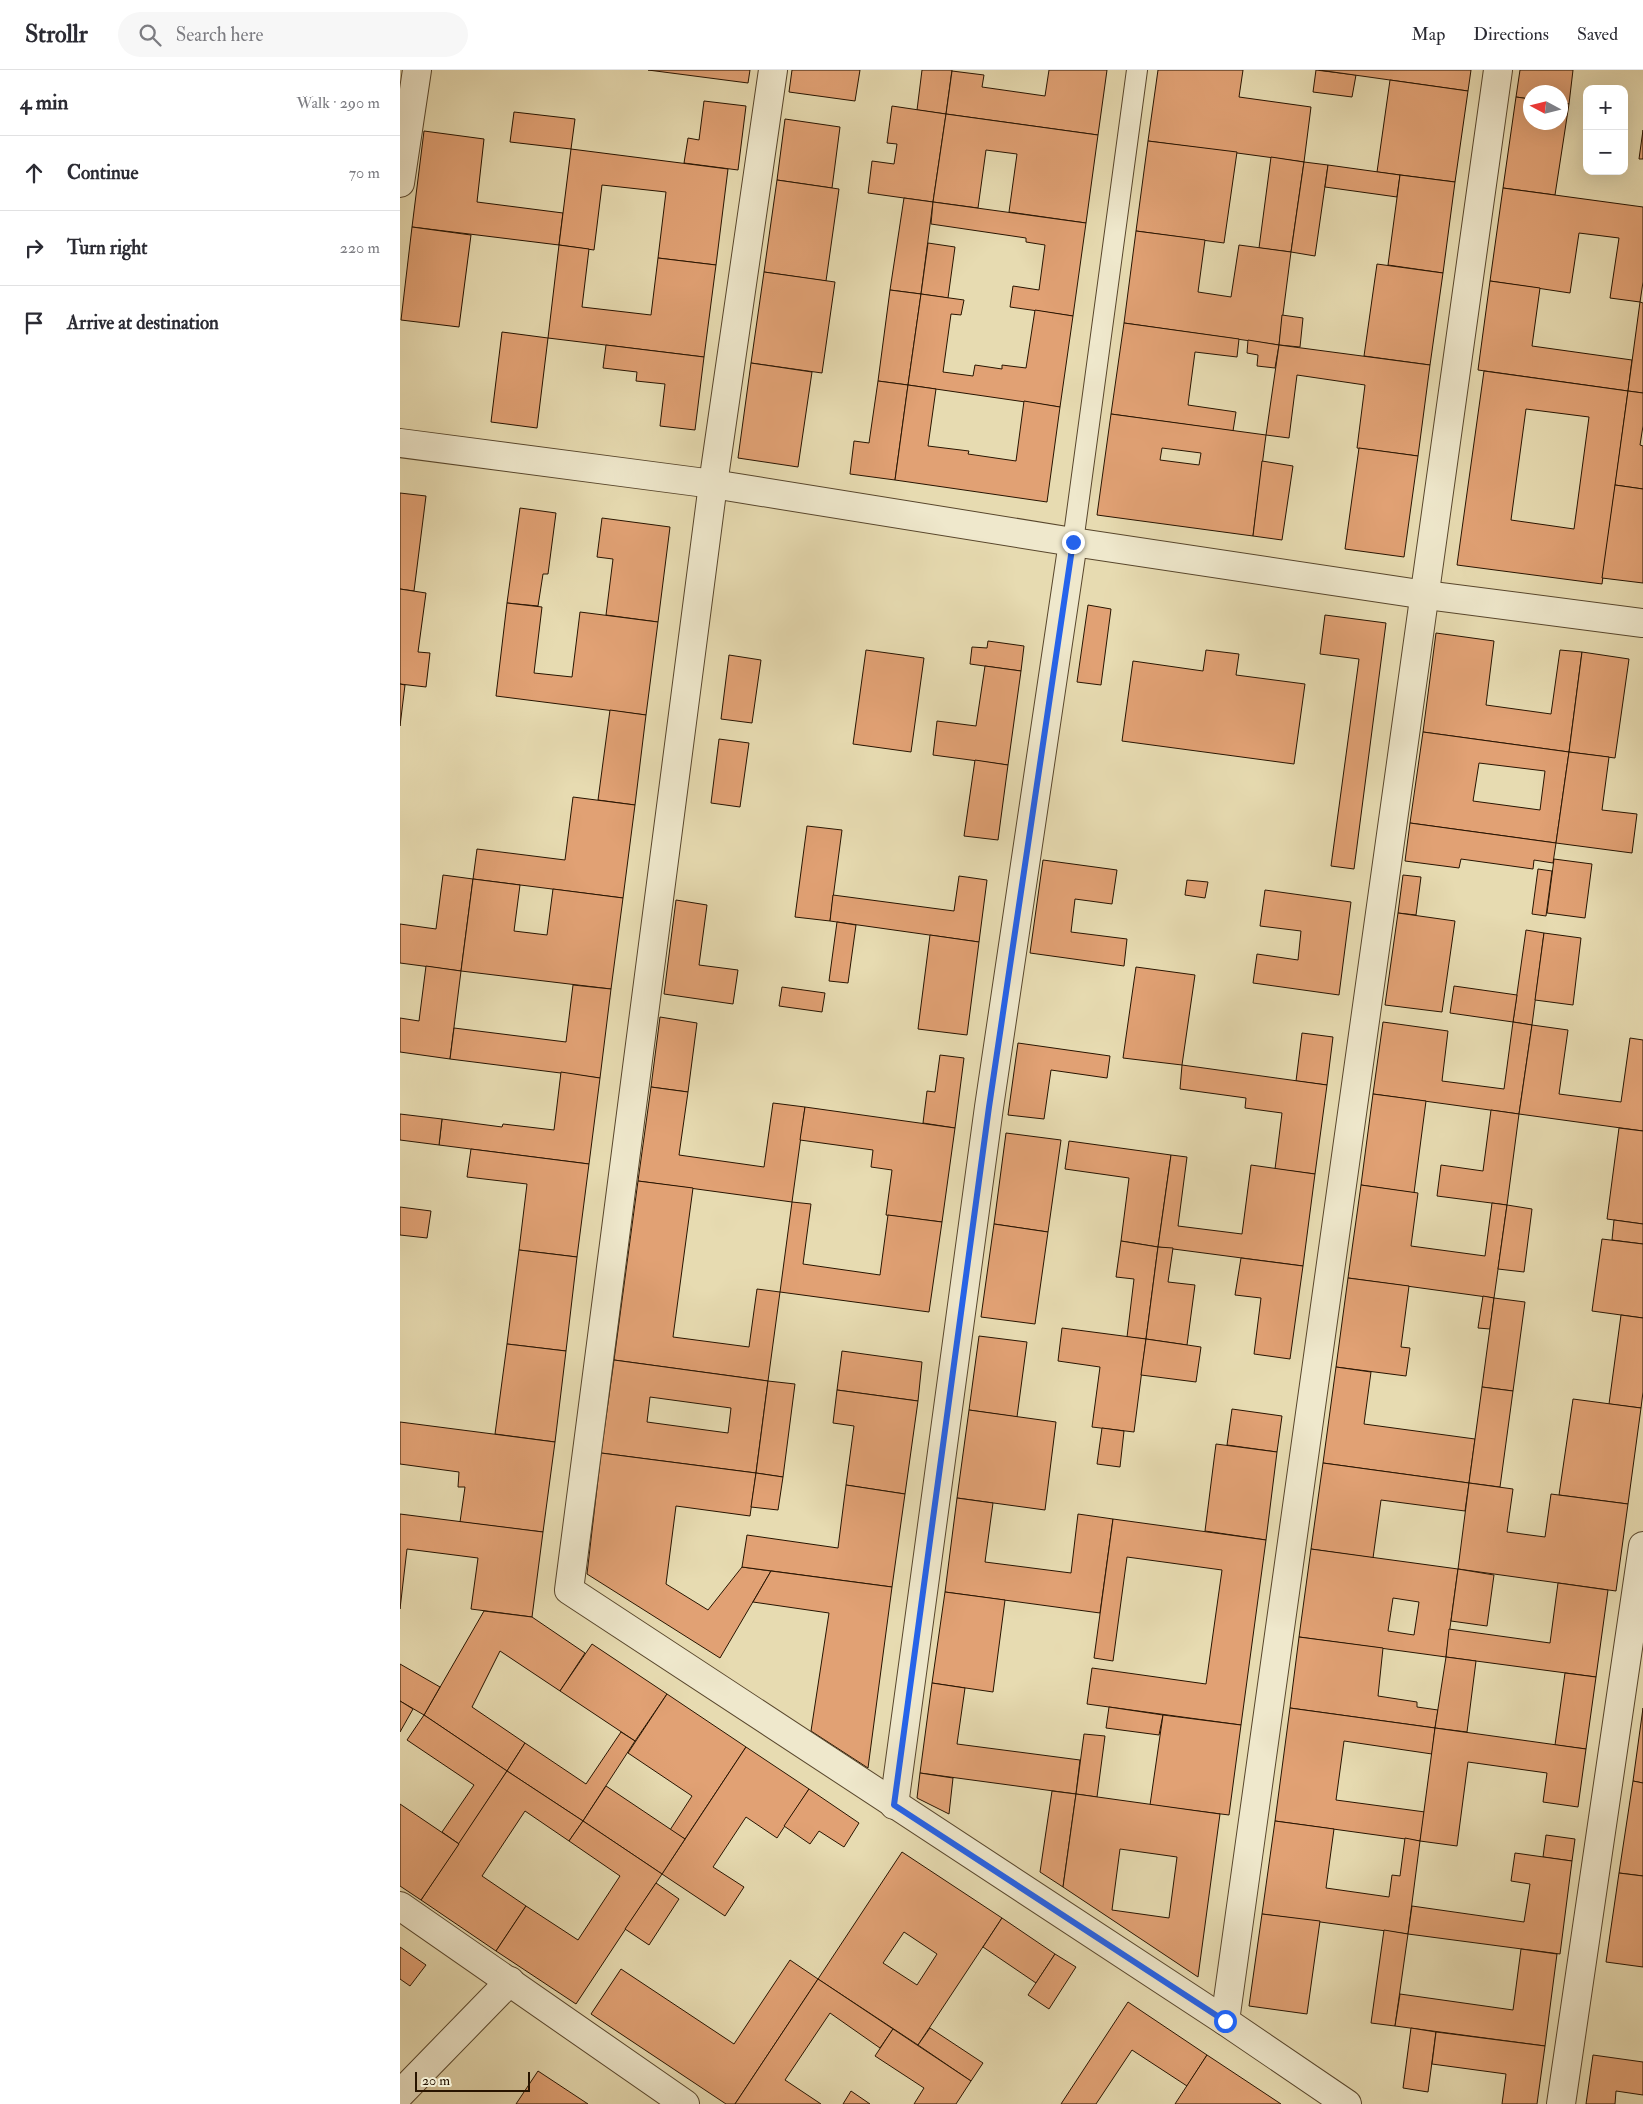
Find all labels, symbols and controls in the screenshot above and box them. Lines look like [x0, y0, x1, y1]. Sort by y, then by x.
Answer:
search box [118, 12, 468, 57]
text: Strollr [25, 19, 88, 50]
icon: search [136, 21, 164, 49]
text: Search here [176, 23, 264, 47]
text: Map [1412, 23, 1445, 46]
text: Directions [1473, 23, 1549, 46]
text: Saved [1577, 23, 1618, 46]
north arrow [1523, 85, 1568, 130]
map controls [1583, 85, 1628, 175]
button: + [1583, 85, 1628, 130]
text: 4 min [20, 89, 68, 116]
text: Walk · 290 m [297, 93, 380, 113]
button: − [1583, 130, 1628, 175]
icon: ahead [20, 159, 48, 187]
text: Continue [67, 161, 138, 185]
text: 70 m [349, 163, 380, 183]
icon: right [20, 234, 48, 262]
text: Turn right [67, 236, 147, 260]
text: 220 m [340, 238, 380, 258]
icon: arrive [20, 309, 48, 337]
text: Arrive at destination [67, 311, 219, 335]
route end [1062, 531, 1085, 554]
route start [1214, 2010, 1237, 2033]
scale bar [415, 2069, 530, 2092]
text: 20 m [422, 2072, 450, 2089]

